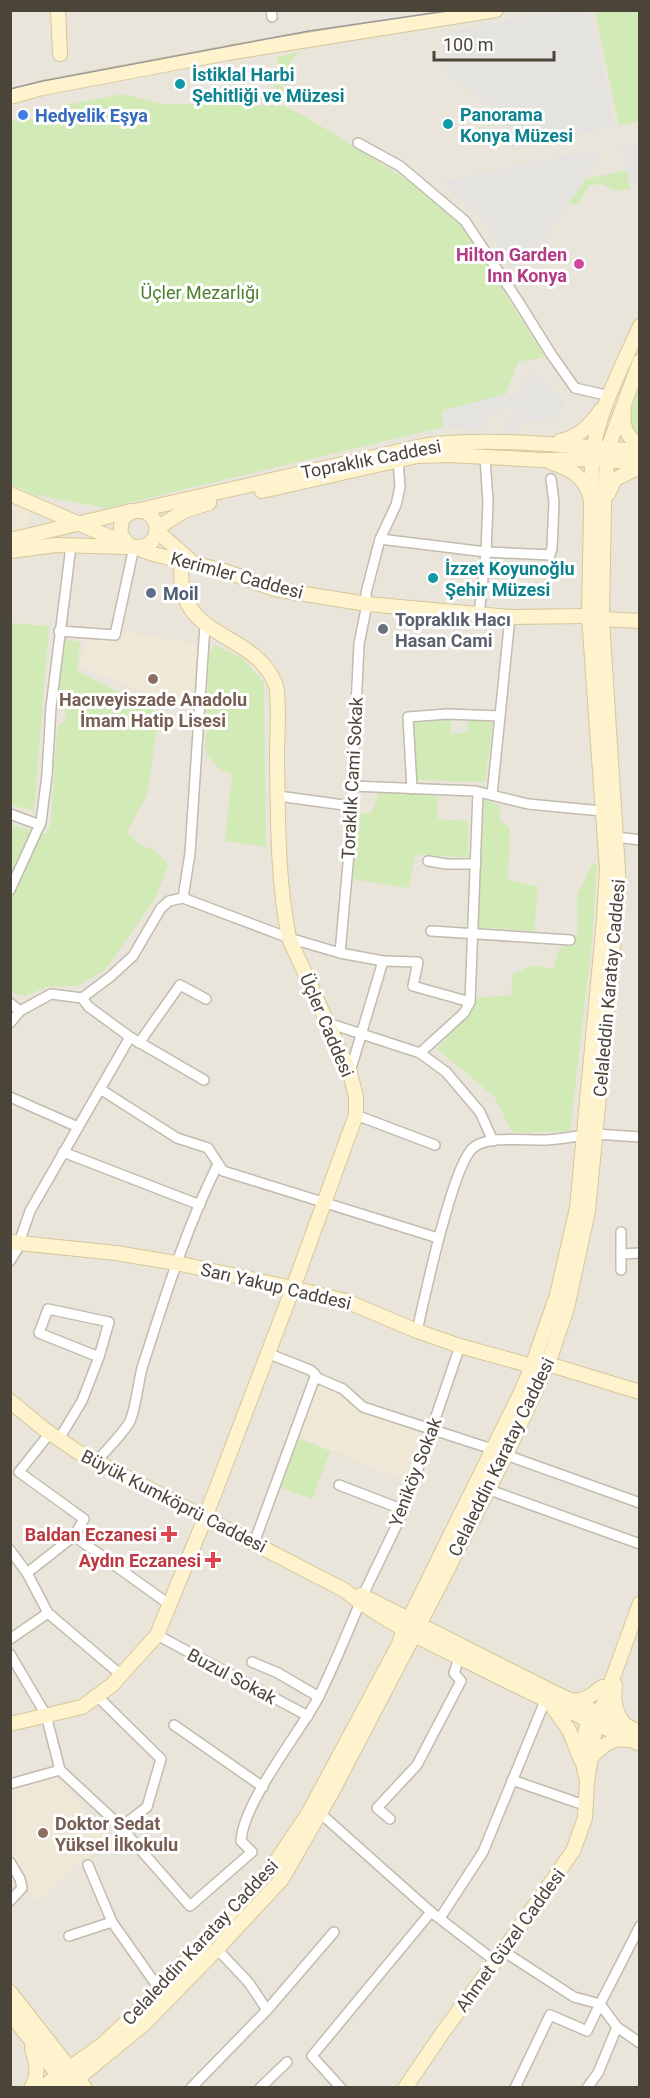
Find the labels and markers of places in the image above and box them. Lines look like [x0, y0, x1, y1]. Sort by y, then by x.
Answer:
place label: İstiklal Harbi Şehitliği ve Müzesi [192, 64, 345, 106]
marker: İstiklal Harbi Şehitliği ve Müzesi [173, 77, 187, 91]
place label: Panorama Konya Müzesi [460, 104, 573, 146]
place label: Hedyelik Eşya [35, 105, 148, 126]
marker: Hedyelik Eşya [16, 108, 30, 122]
marker: Panorama Konya Müzesi [441, 117, 455, 131]
place label: Hilton Garden Inn Konya [456, 244, 567, 286]
marker: Hilton Garden Inn Konya [572, 257, 586, 271]
place label: İzzet Koyunoğlu Şehir Müzesi [445, 558, 574, 600]
marker: İzzet Koyunoğlu Şehir Müzesi [426, 571, 440, 585]
place label: Moil [163, 583, 198, 604]
marker: Moil [144, 586, 158, 600]
place label: Topraklık Hacı Hasan Cami [395, 609, 511, 651]
marker: Topraklık Hacı Hasan Cami [376, 622, 390, 636]
marker: Hacıveyiszade Anadolu İmam Hatip Lisesi [146, 672, 160, 686]
place label: Hacıveyiszade Anadolu İmam Hatip Lisesi [59, 689, 247, 731]
place label: Baldan Eczanesi [25, 1524, 157, 1545]
marker: Baldan Eczanesi [162, 1527, 176, 1541]
place label: Aydın Eczanesi [79, 1550, 201, 1571]
marker: Aydın Eczanesi [206, 1553, 220, 1567]
place label: Doktor Sedat Yüksel İlkokulu [55, 1813, 178, 1855]
marker: Doktor Sedat Yüksel İlkokulu [36, 1826, 50, 1840]

